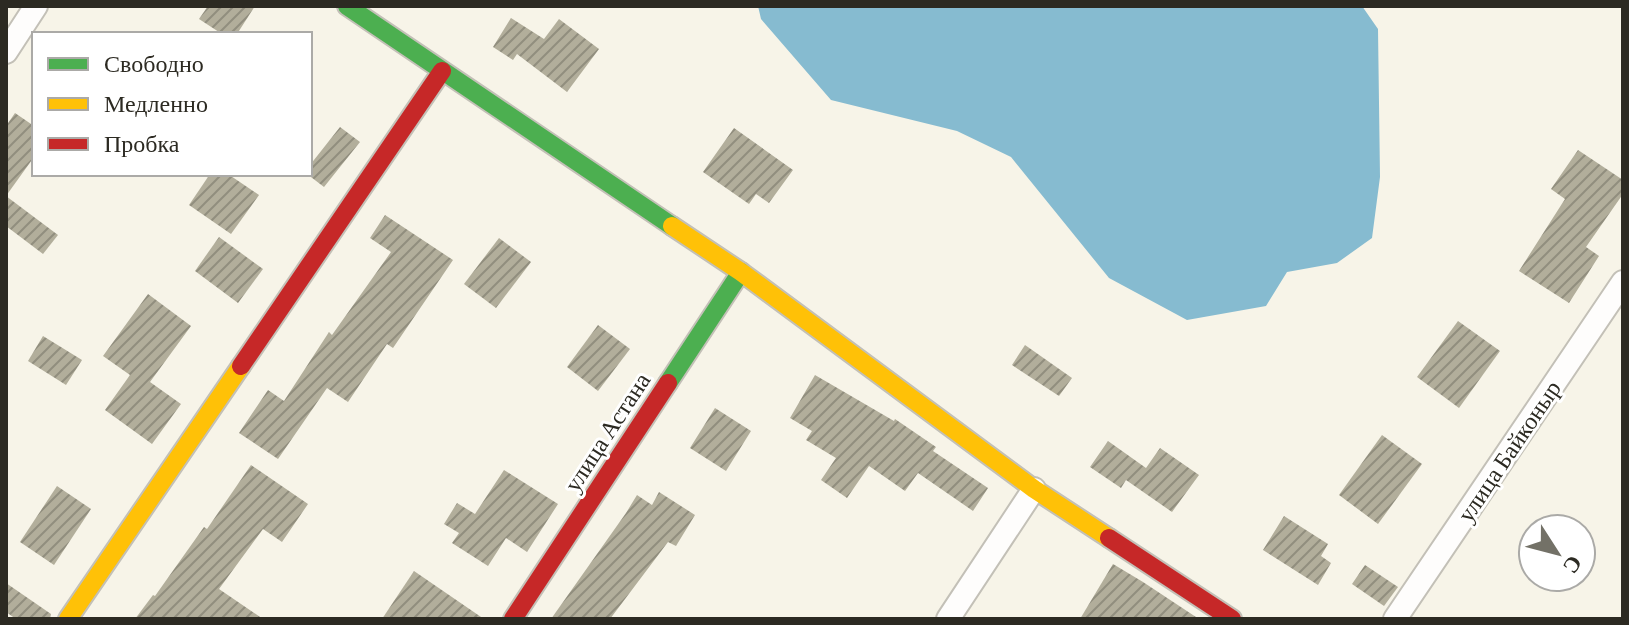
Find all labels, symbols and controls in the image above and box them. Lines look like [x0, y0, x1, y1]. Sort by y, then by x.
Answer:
legend [32, 32, 312, 176]
text: Свободно [104, 50, 204, 77]
text: Медленно [104, 90, 208, 117]
text: Пробка [104, 130, 180, 157]
street label: улица Астана [559, 367, 656, 496]
street label: улица Байконыр [1452, 375, 1566, 527]
north arrow [1517, 513, 1597, 593]
text: С [1558, 551, 1588, 578]

